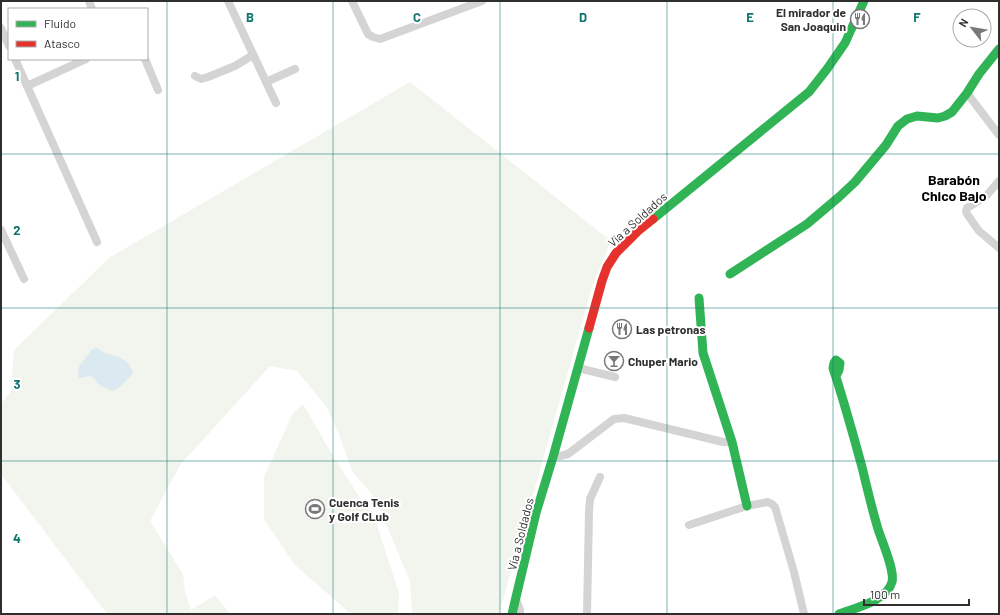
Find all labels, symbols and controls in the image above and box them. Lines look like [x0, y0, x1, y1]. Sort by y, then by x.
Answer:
place label: El mirador de San Joaquin [776, 5, 846, 33]
legend [8, 8, 148, 60]
restaurant icon: El mirador de San Joaquin [849, 8, 871, 30]
north arrow [952, 8, 992, 48]
text: B [246, 9, 254, 25]
text: C [413, 9, 421, 25]
text: D [579, 9, 587, 25]
text: E [746, 9, 754, 25]
text: F [913, 9, 921, 25]
text: Fluido [44, 16, 76, 30]
text: N [956, 16, 970, 29]
text: Atasco [44, 36, 80, 50]
text: 1 [15, 68, 19, 84]
district label: Barabón Chico Bajo [921, 171, 987, 204]
street label: Vía a Soldados [605, 189, 670, 249]
text: 2 [13, 222, 21, 238]
restaurant icon: Las petronas [611, 318, 633, 340]
place label: Las petronas [636, 322, 705, 336]
bar icon: Chuper Mario [603, 350, 625, 372]
place label: Chuper Mario [628, 354, 698, 368]
text: 3 [13, 376, 21, 392]
place label: Cuenca Tenis y Golf CLub [329, 495, 399, 523]
street label: Vía a Soldados [504, 496, 536, 572]
sports icon: Cuenca Tenis y Golf CLub [304, 498, 326, 520]
text: 4 [13, 530, 21, 546]
scale bar [864, 581, 969, 607]
text: 100 m [870, 587, 900, 601]

